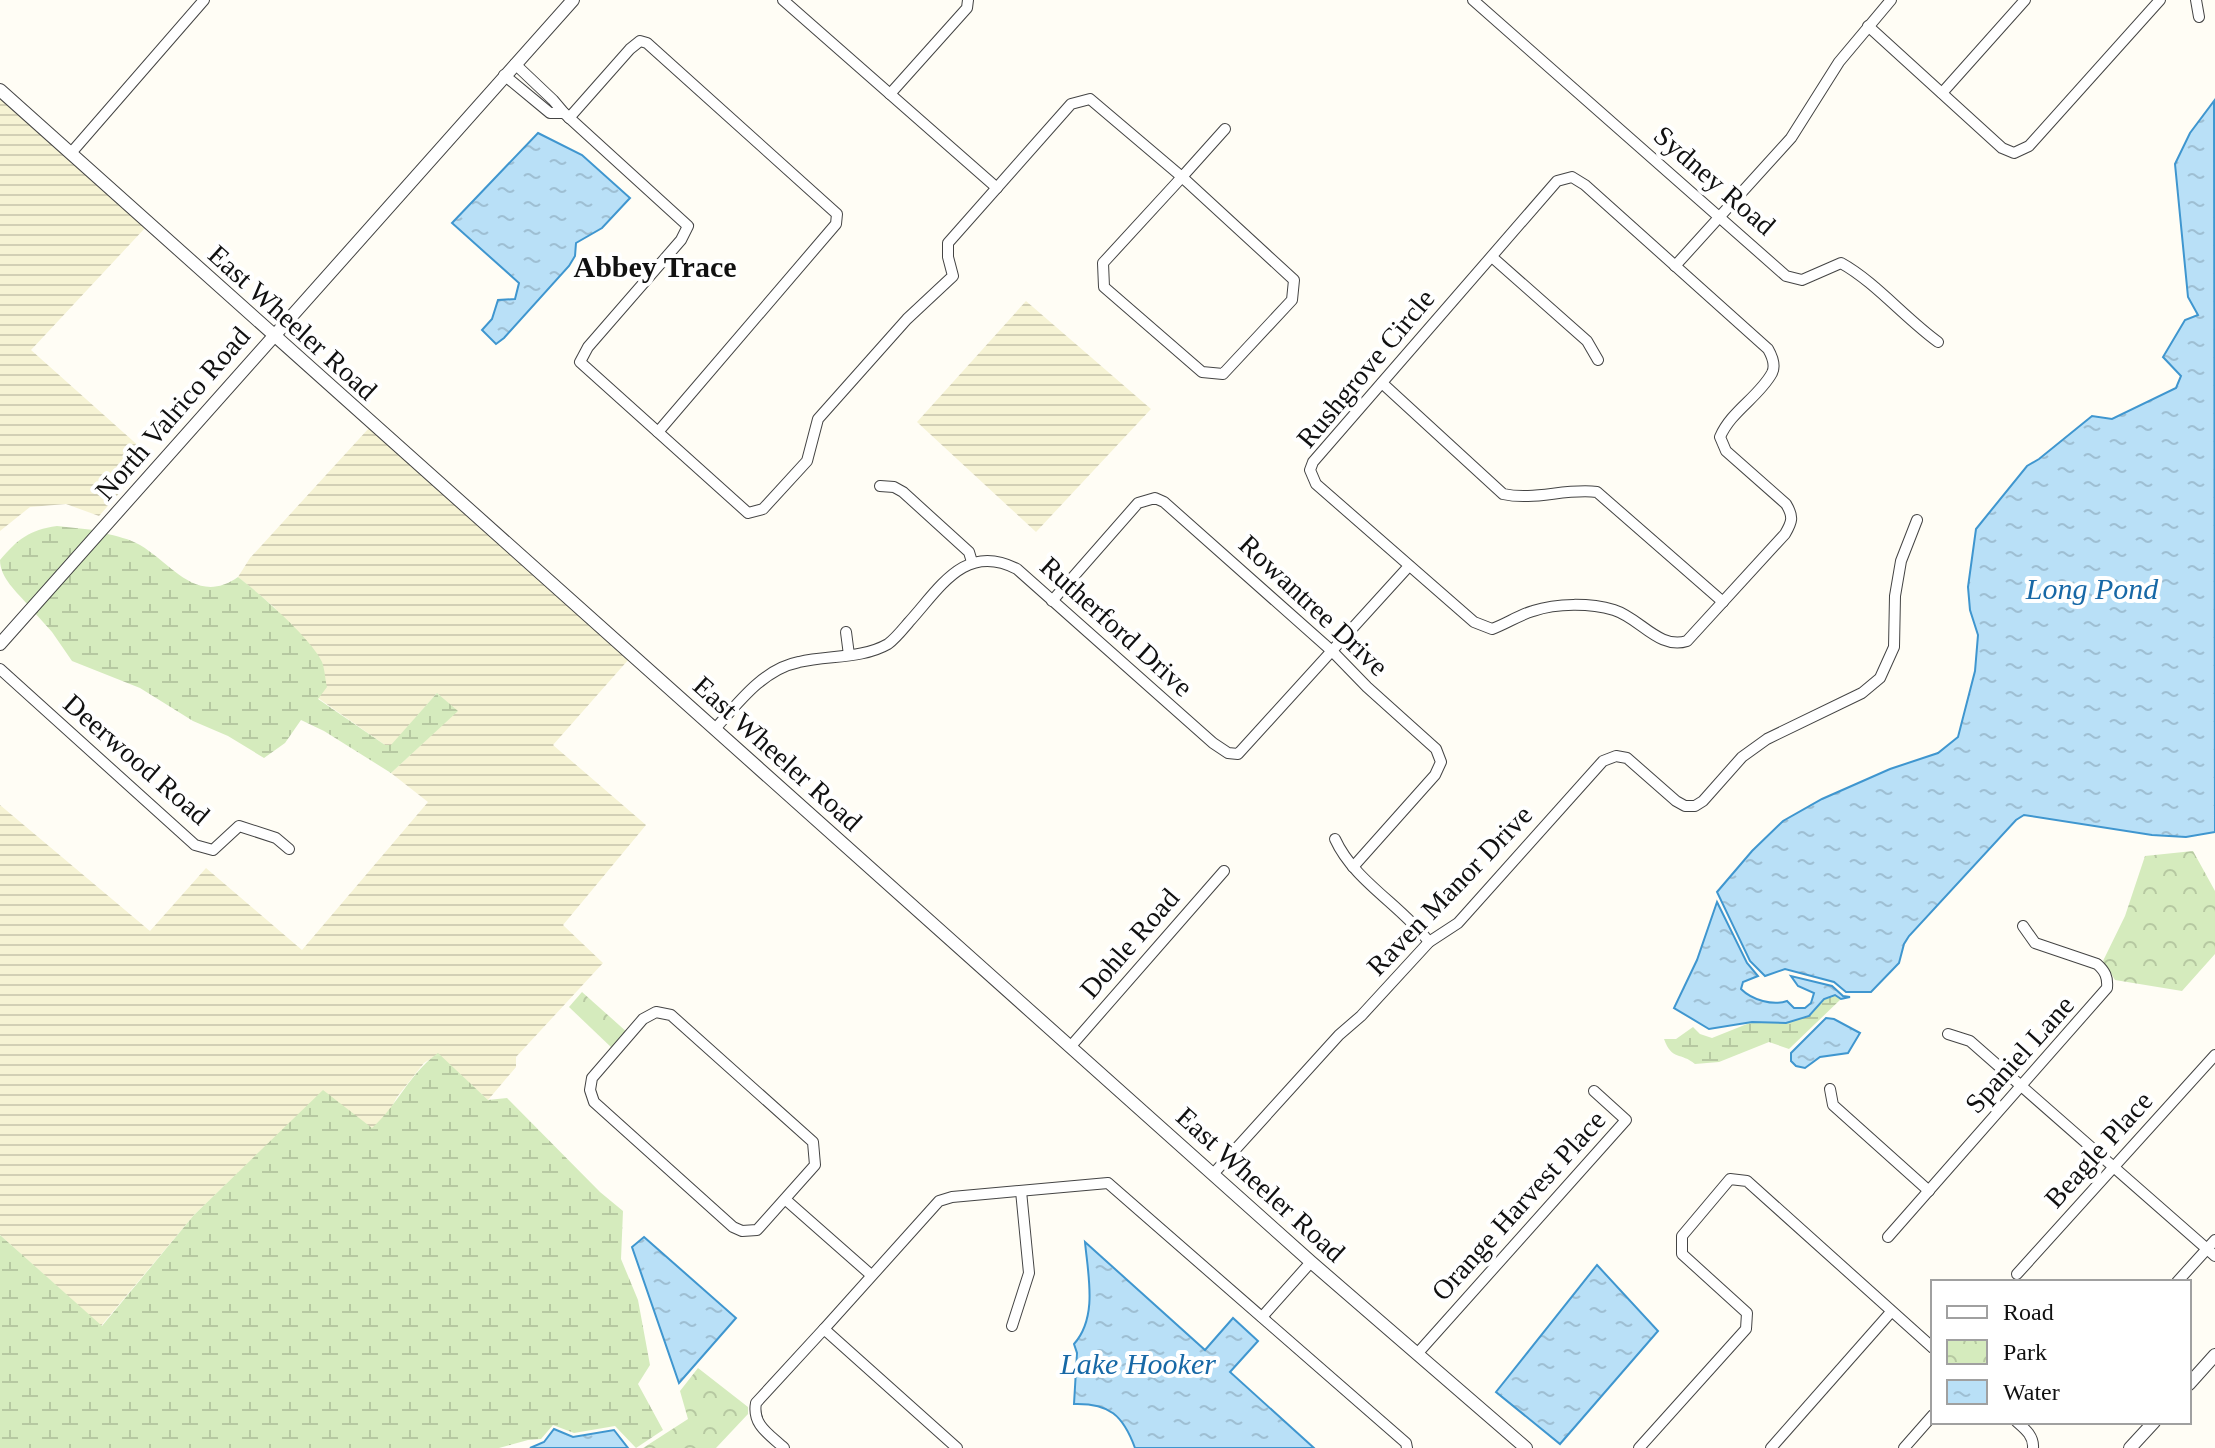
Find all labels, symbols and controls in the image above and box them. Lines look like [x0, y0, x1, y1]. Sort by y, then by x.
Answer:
street label: Sydney Road [1648, 119, 1781, 241]
street label: East Wheeler Road [202, 239, 383, 406]
district label: Abbey Trace [573, 250, 737, 283]
street label: Rushgrove Circle [1290, 283, 1440, 454]
street label: North Valrico Road [89, 321, 256, 506]
street label: Rowantree Drive [1233, 529, 1394, 682]
street label: Rutherford Drive [1034, 550, 1199, 703]
water label: Long Pond [2025, 572, 2159, 605]
street label: East Wheeler Road [687, 670, 868, 837]
street label: Deerwood Road [58, 688, 216, 831]
street label: Raven Manor Drive [1360, 799, 1538, 982]
street label: Dohle Road [1074, 882, 1185, 1004]
street label: Spaniel Lane [1959, 989, 2080, 1119]
street label: Beagle Place [2038, 1085, 2159, 1214]
street label: East Wheeler Road [1170, 1101, 1351, 1268]
street label: Orange Harvest Place [1425, 1104, 1612, 1306]
legend [1931, 1280, 2191, 1424]
text: Road [2003, 1299, 2054, 1325]
text: Park [2003, 1339, 2047, 1365]
water label: Lake Hooker [1059, 1347, 1216, 1380]
text: Water [2003, 1379, 2060, 1405]

